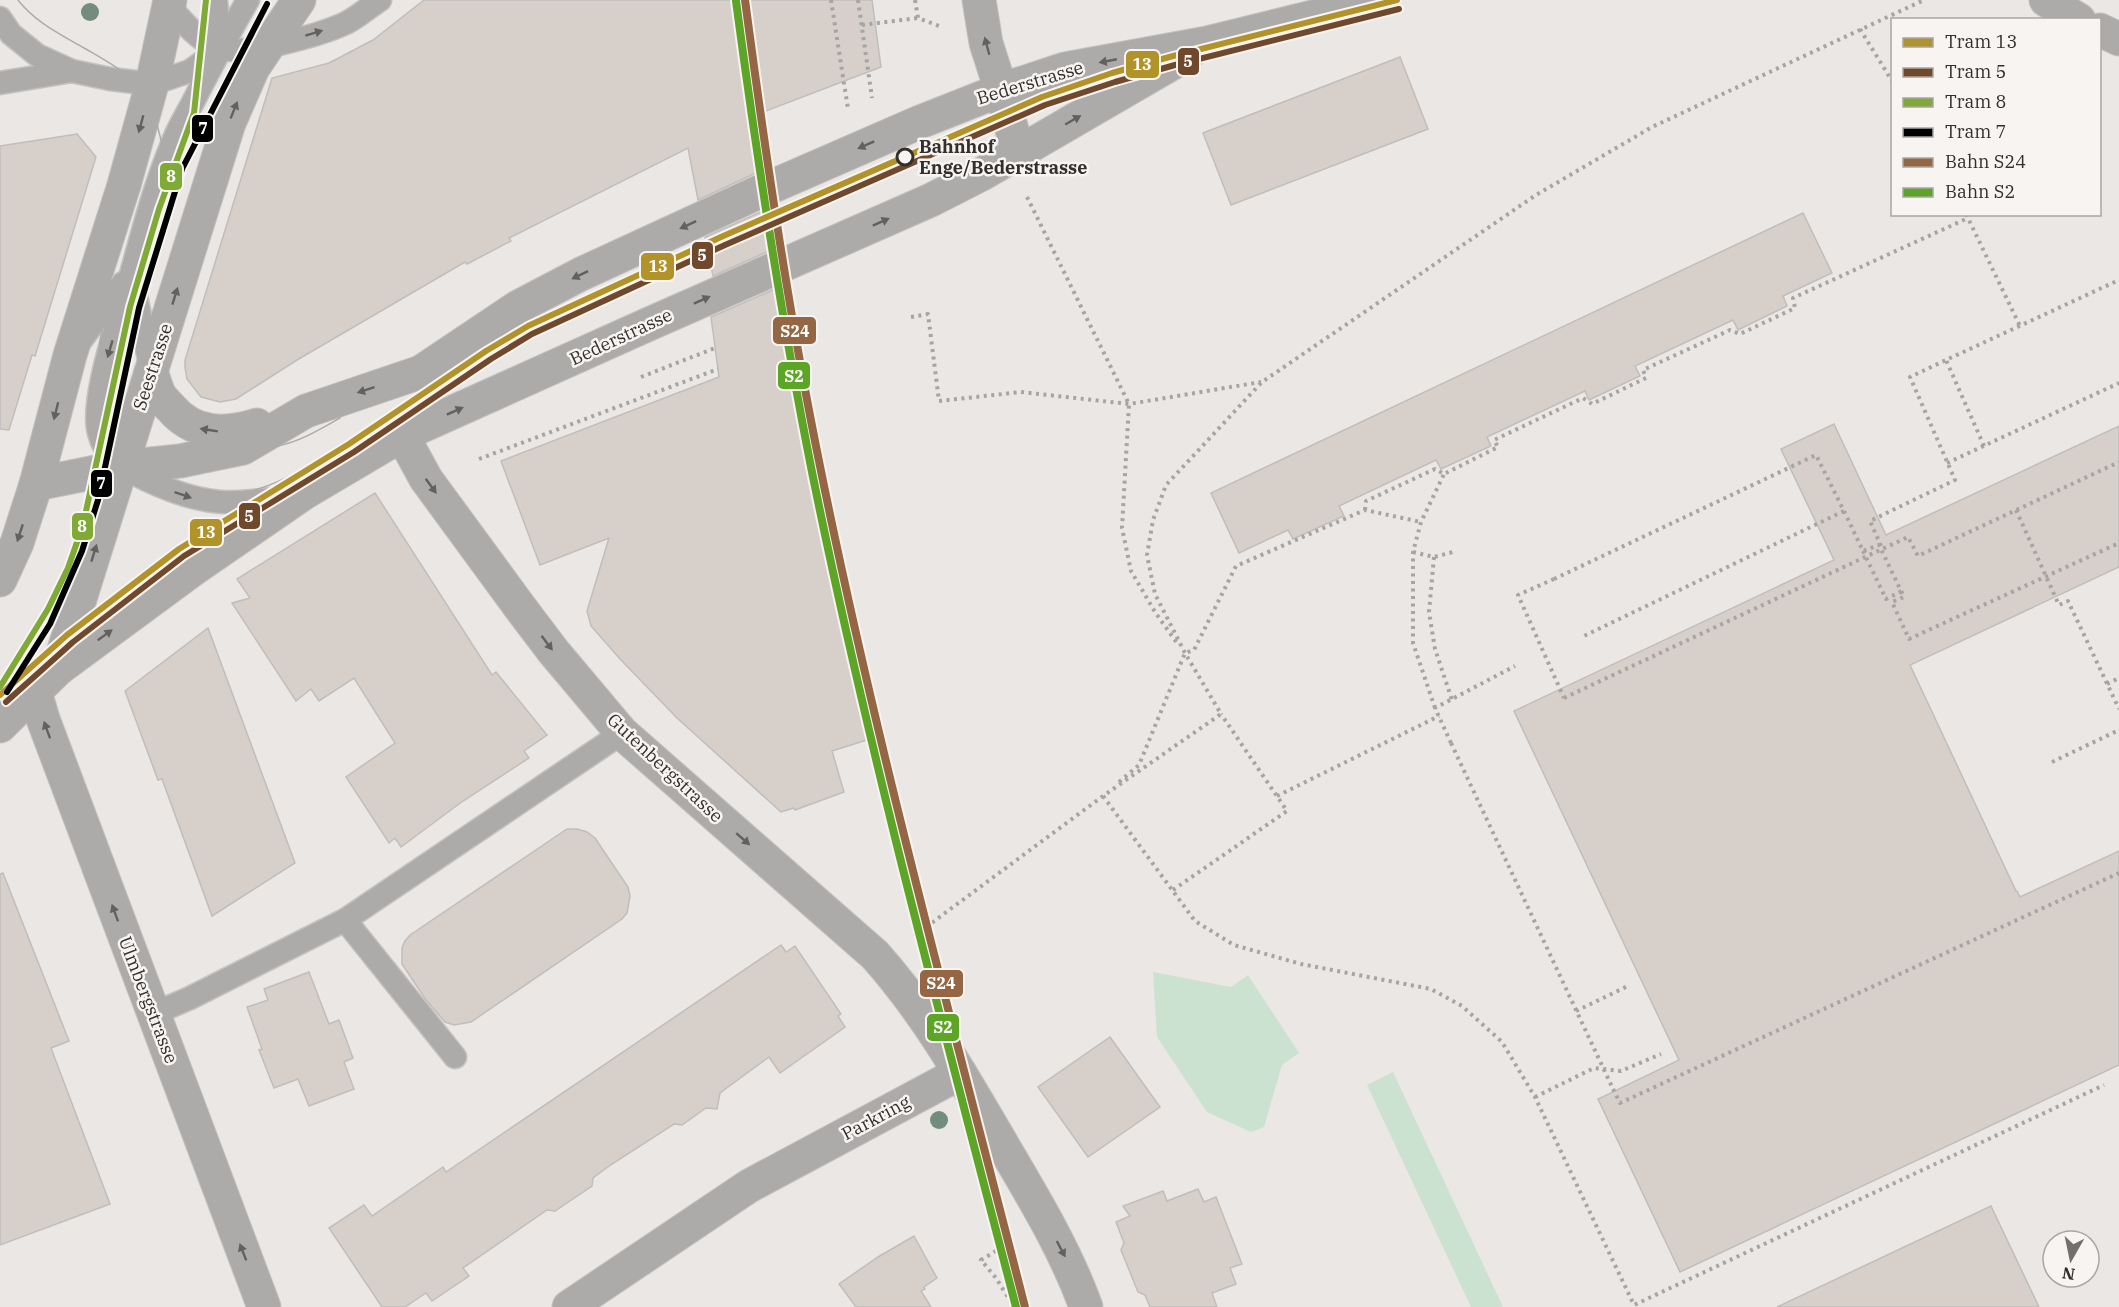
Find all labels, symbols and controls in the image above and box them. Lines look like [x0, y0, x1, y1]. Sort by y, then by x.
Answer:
legend [1891, 18, 2101, 216]
one-way arrow [305, 28, 323, 38]
text: Tram 13 [1945, 30, 2017, 53]
one-way arrow [982, 36, 991, 54]
line badge: 5 [1177, 47, 1200, 76]
line badge: 13 [1125, 50, 1160, 79]
text: 5 [1183, 51, 1193, 71]
text: 13 [1132, 54, 1152, 74]
street label: Bederstrasse [974, 55, 1086, 110]
one-way arrow [1098, 57, 1117, 66]
text: Tram 5 [1945, 60, 2006, 83]
text: Tram 8 [1945, 90, 2006, 113]
one-way arrow [230, 101, 239, 119]
line badge: 7 [191, 114, 214, 143]
one-way arrow [136, 115, 145, 133]
one-way arrow [1065, 115, 1082, 125]
text: 7 [198, 118, 208, 138]
text: Tram 7 [1945, 120, 2006, 143]
place label: Bahnhof Enge/Bederstrasse [919, 135, 1087, 179]
one-way arrow [857, 140, 875, 150]
marker: Bahnhof Enge/Bederstrasse [896, 148, 914, 166]
text: Bahn S24 [1945, 150, 2026, 173]
line badge: 8 [159, 162, 183, 191]
text: 8 [166, 166, 176, 186]
text: Bahn S2 [1945, 180, 2015, 203]
one-way arrow [872, 217, 890, 226]
one-way arrow [680, 221, 697, 230]
line badge: 5 [691, 241, 714, 270]
text: 5 [697, 245, 707, 265]
line badge: 13 [640, 252, 675, 281]
text: 13 [648, 256, 668, 276]
one-way arrow [572, 270, 589, 280]
one-way arrow [171, 287, 180, 305]
one-way arrow [694, 295, 712, 305]
street label: Bederstrasse [566, 303, 676, 370]
line badge: S24 [772, 316, 817, 345]
street label: Seestrasse [128, 321, 177, 413]
text: S24 [780, 321, 810, 341]
one-way arrow [105, 340, 114, 358]
line badge: S2 [777, 361, 811, 390]
text: S2 [784, 366, 804, 386]
one-way arrow [357, 386, 375, 396]
one-way arrow [50, 402, 60, 421]
one-way arrow [447, 407, 464, 416]
one-way arrow [199, 425, 218, 434]
line badge: 7 [90, 469, 113, 498]
text: 7 [96, 473, 106, 493]
one-way arrow [425, 477, 437, 493]
one-way arrow [174, 490, 192, 500]
line badge: 5 [238, 502, 261, 530]
text: 5 [244, 506, 254, 526]
line badge: 8 [71, 512, 94, 541]
text: 8 [77, 516, 87, 536]
line badge: 13 [189, 518, 223, 547]
text: 13 [196, 522, 216, 542]
one-way arrow [15, 524, 24, 542]
one-way arrow [90, 544, 99, 562]
one-way arrow [97, 628, 113, 641]
one-way arrow [540, 635, 552, 650]
street label: Gutenbergstrasse [603, 708, 728, 827]
one-way arrow [42, 721, 51, 739]
one-way arrow [736, 833, 751, 846]
one-way arrow [110, 903, 120, 921]
street label: Ulmbergstrasse [114, 933, 183, 1067]
line badge: S24 [919, 969, 964, 998]
text: S24 [926, 973, 956, 993]
line badge: S2 [926, 1013, 960, 1042]
text: S2 [933, 1017, 953, 1037]
street label: Parkring [838, 1090, 914, 1145]
north arrow [2041, 1229, 2101, 1289]
one-way arrow [1056, 1240, 1066, 1257]
one-way arrow [238, 1243, 247, 1261]
text: N [2061, 1263, 2076, 1285]

